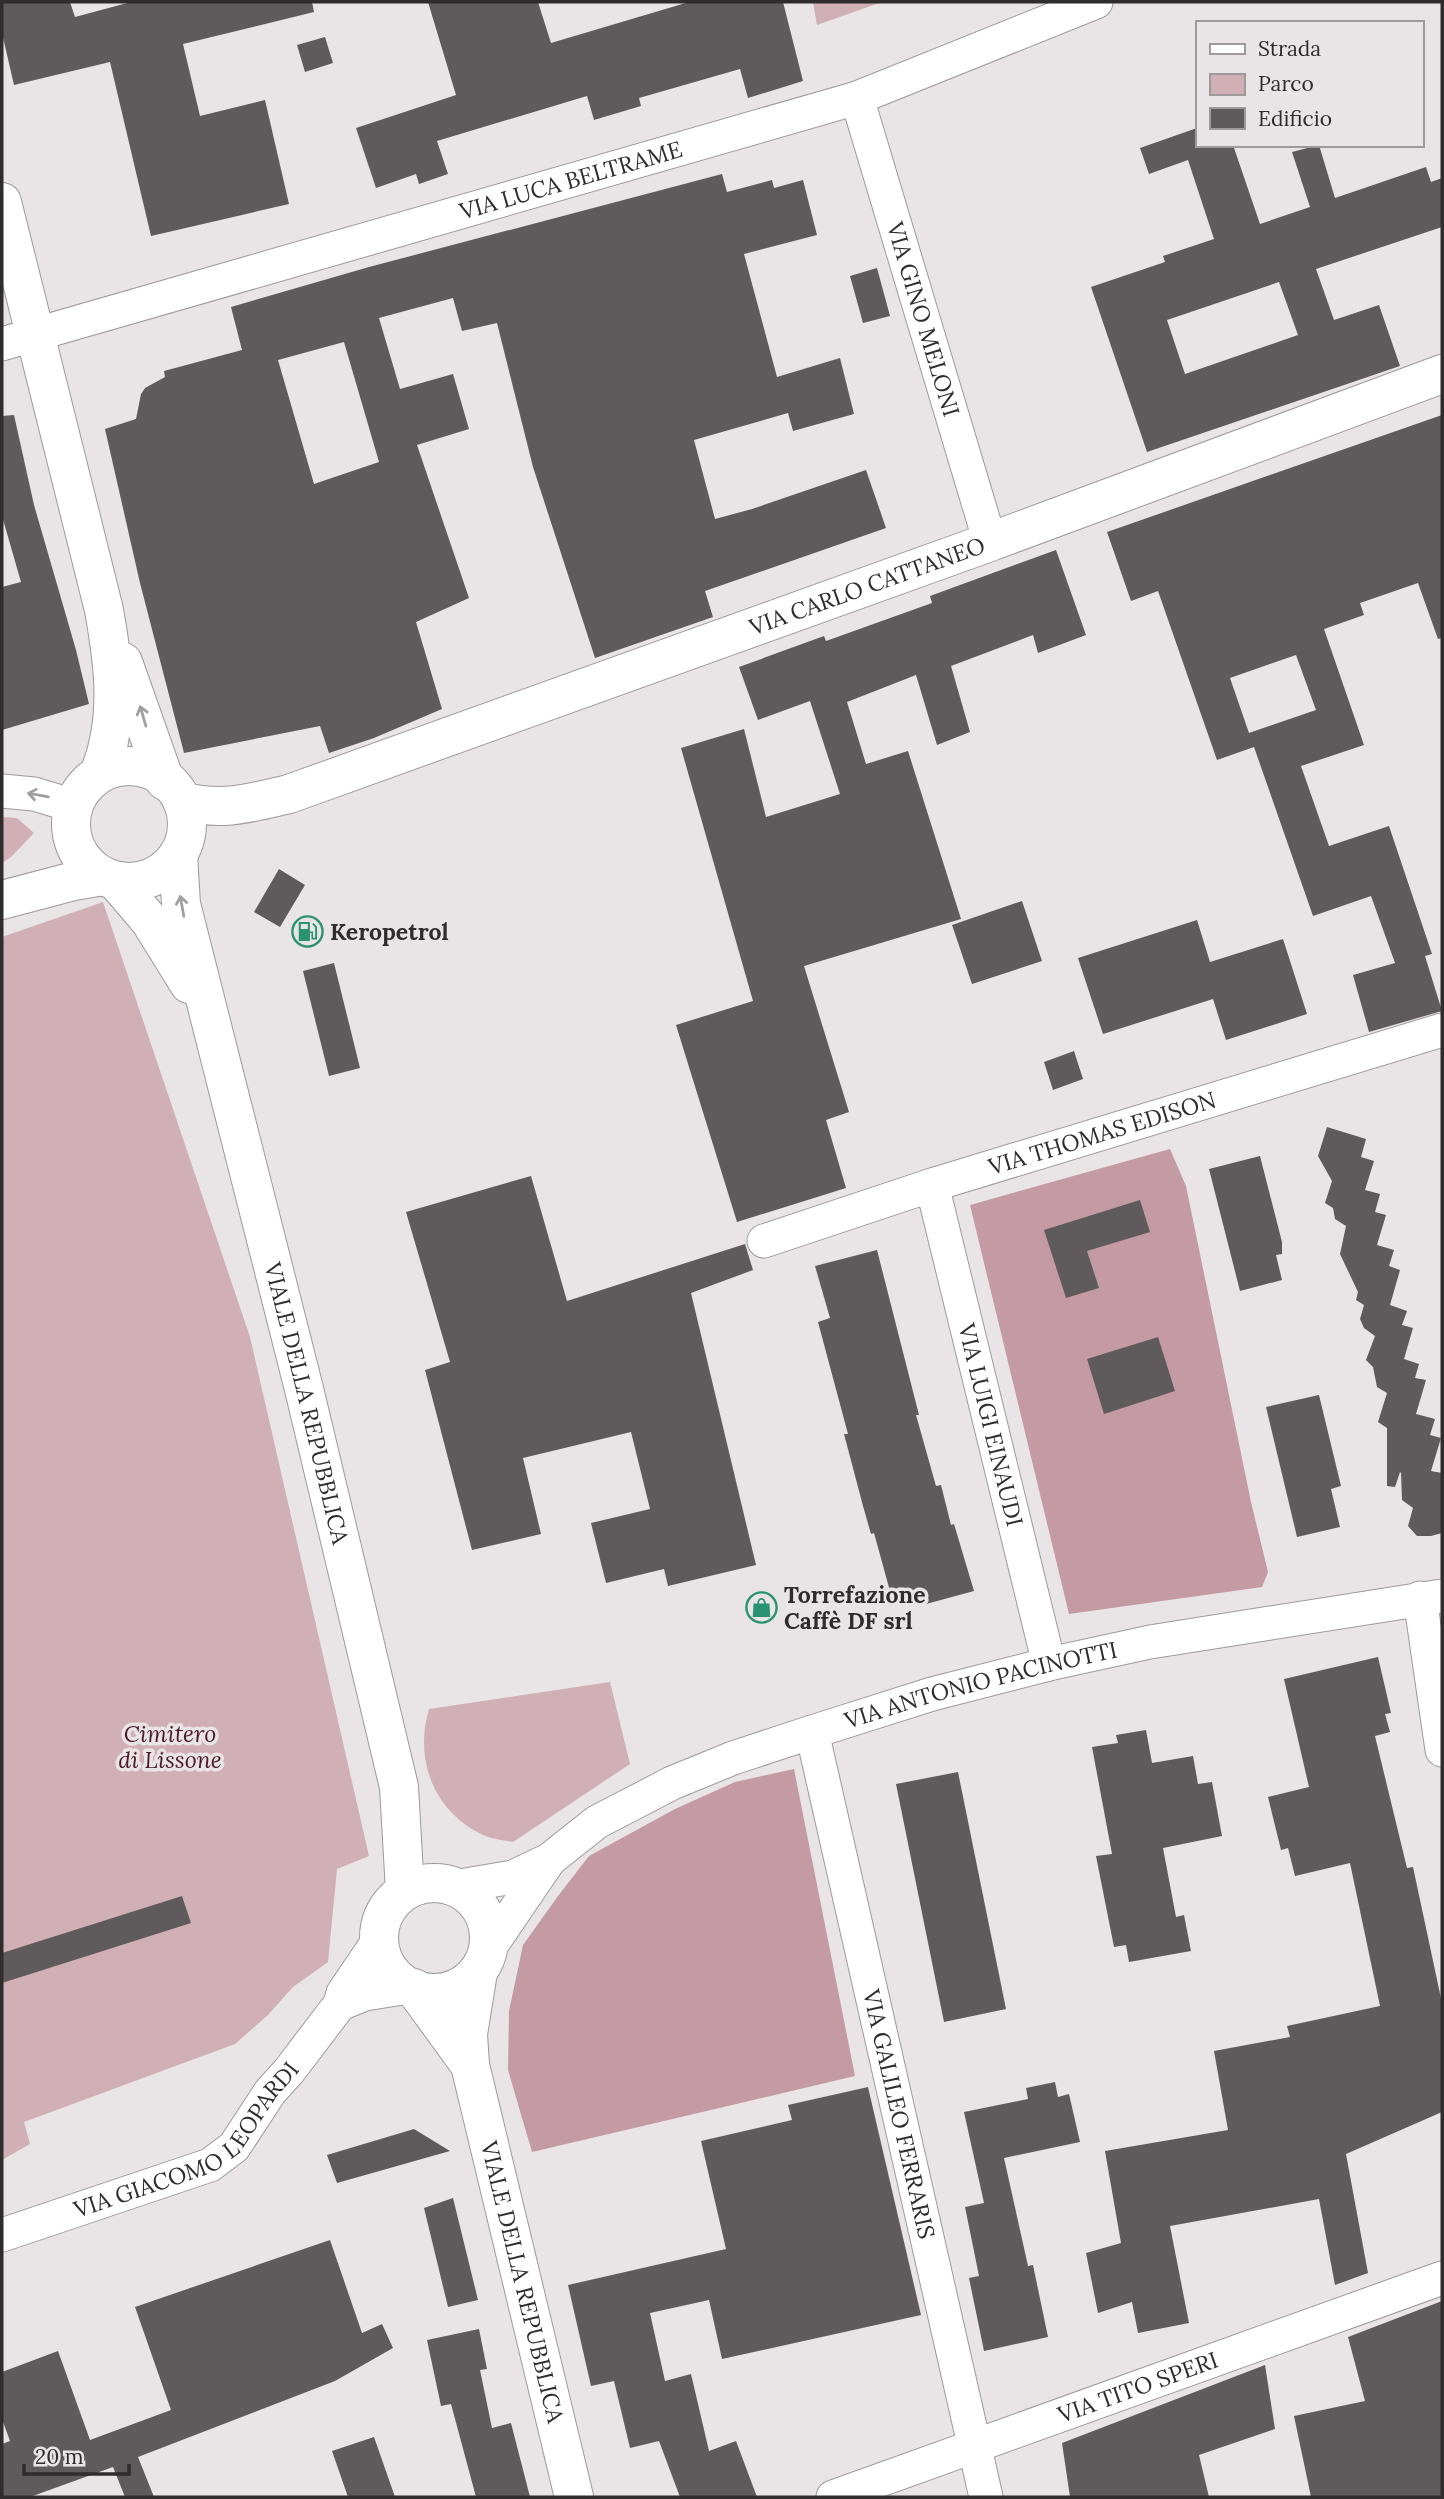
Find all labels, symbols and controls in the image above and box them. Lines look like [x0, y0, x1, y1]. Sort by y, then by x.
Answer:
legend [1196, 21, 1423, 147]
text: Strada [1258, 35, 1321, 62]
text: Parco [1258, 70, 1314, 97]
text: Edificio [1258, 105, 1332, 132]
street label: VIA LUCA BELTRAME [455, 134, 685, 226]
street label: VIA GINO MELONI [881, 217, 967, 420]
street label: VIA CARLO CATTANEO [744, 530, 989, 642]
one-way arrow [135, 706, 148, 728]
one-way arrow [27, 788, 50, 802]
one-way arrow [175, 895, 188, 918]
fuel station icon: Keropetrol [290, 915, 324, 949]
place label: Keropetrol [330, 917, 449, 946]
street label: VIA THOMAS EDISON [984, 1085, 1219, 1181]
street label: VIALE DELLA REPUBBLICA [258, 1258, 356, 1547]
street label: VIA LUIGI EINAUDI [952, 1319, 1030, 1529]
place label: Torrefazione Caffè DF srl [784, 1580, 926, 1635]
shop icon: Torrefazione Caffè DF srl [744, 1591, 778, 1625]
street label: VIA ANTONIO PACINOTTI [840, 1635, 1120, 1735]
park label: Cimitero di Lissone [118, 1719, 222, 1774]
street label: VIA GALILEO FERRARIS [857, 1986, 942, 2242]
street label: VIA GIACOMO LEOPARDI [69, 2056, 305, 2224]
street label: VIALE DELLA REPUBBLICA [475, 2137, 571, 2426]
street label: VIA TITO SPERI [1053, 2345, 1222, 2429]
scale bar [24, 2432, 130, 2476]
text: 20 m [35, 2443, 84, 2470]

